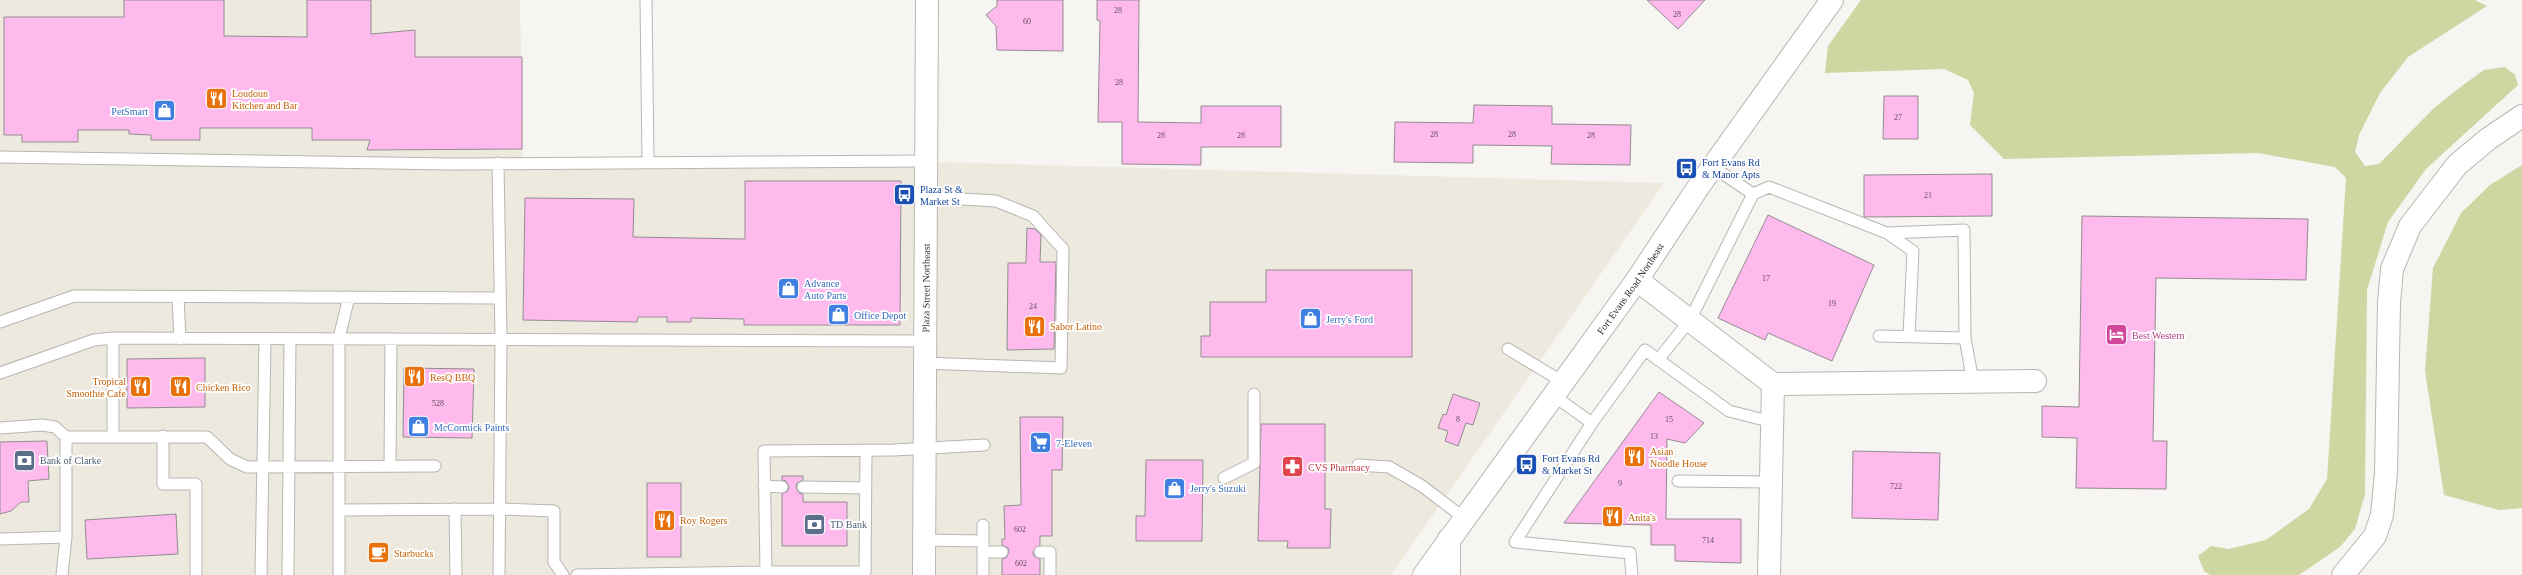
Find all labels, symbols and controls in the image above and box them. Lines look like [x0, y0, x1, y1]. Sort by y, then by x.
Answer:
house number: 28 [1114, 6, 1122, 15]
house number: 28 [1673, 10, 1681, 19]
house number: 60 [1023, 17, 1031, 26]
house number: 28 [1115, 78, 1123, 87]
restaurant icon: Loudoun Kitchen and Bar [203, 86, 229, 112]
place label: Loudoun Kitchen and Bar [232, 88, 298, 111]
shop icon: PetSmart [151, 98, 177, 124]
place label: PetSmart [111, 106, 148, 117]
house number: 27 [1894, 113, 1902, 122]
house number: 28 [1430, 130, 1438, 139]
house number: 28 [1508, 130, 1516, 139]
house number: 28 [1157, 131, 1165, 140]
house number: 28 [1237, 131, 1245, 140]
house number: 28 [1587, 131, 1595, 140]
bus stop icon: Fort Evans Rd & Manor Apts [1673, 155, 1699, 181]
place label: Fort Evans Rd & Manor Apts [1702, 157, 1760, 180]
bus stop icon: Plaza St & Market St [891, 182, 917, 208]
place label: Plaza St & Market St [920, 184, 963, 207]
house number: 21 [1924, 191, 1932, 200]
street label: Fort Evans Road Northeast [1594, 240, 1666, 336]
street label: Plaza Street Northeast [920, 243, 931, 333]
house number: 17 [1762, 274, 1770, 283]
shop icon: Advance Auto Parts [776, 276, 802, 302]
place label: Advance Auto Parts [804, 278, 847, 301]
house number: 19 [1828, 299, 1836, 308]
shop icon: Office Depot [826, 302, 852, 328]
house number: 24 [1029, 302, 1037, 311]
shop icon: Jerry's Ford [1298, 306, 1324, 332]
place label: Office Depot [854, 310, 907, 321]
restaurant icon: Sabor Latino [1021, 313, 1047, 339]
place label: Jerry's Ford [1326, 314, 1373, 325]
place label: Sabor Latino [1050, 321, 1102, 332]
hotel icon: Best Western [2104, 322, 2130, 348]
place label: Best Western [2132, 330, 2185, 341]
restaurant icon: ResQ BBQ [402, 364, 428, 390]
place label: ResQ BBQ [430, 372, 476, 383]
restaurant icon: Tropical Smoothie Cafe [128, 374, 154, 400]
restaurant icon: Chicken Rico [167, 374, 193, 400]
place label: Tropical Smoothie Cafe [66, 376, 127, 399]
place label: Chicken Rico [196, 382, 251, 393]
house number: 528 [432, 399, 444, 408]
shop icon: McCormick Paints [405, 414, 431, 440]
house number: 8 [1456, 415, 1460, 424]
house number: 15 [1665, 415, 1673, 424]
place label: McCormick Paints [434, 422, 509, 433]
supermarket icon: 7-Eleven [1028, 430, 1054, 456]
house number: 13 [1650, 432, 1658, 441]
place label: 7-Eleven [1056, 438, 1092, 449]
restaurant icon: Asian Noodle House [1622, 444, 1648, 470]
place label: Asian Noodle House [1650, 446, 1708, 469]
bank icon: Bank of Clarke [11, 447, 37, 473]
bus stop icon: Fort Evans Rd & Market St [1513, 451, 1539, 477]
place label: Fort Evans Rd & Market St [1542, 453, 1600, 476]
pharmacy icon: CVS Pharmacy [1279, 454, 1305, 480]
place label: Bank of Clarke [40, 455, 102, 466]
place label: CVS Pharmacy [1308, 462, 1370, 473]
shop icon: Jerry's Suzuki [1161, 475, 1187, 501]
house number: 9 [1618, 479, 1622, 488]
house number: 722 [1890, 482, 1902, 491]
place label: Jerry's Suzuki [1190, 483, 1246, 494]
restaurant icon: Anita's [1599, 504, 1625, 530]
restaurant icon: Roy Rogers [651, 507, 677, 533]
bank icon: TD Bank [801, 511, 827, 537]
place label: Anita's [1628, 512, 1656, 523]
place label: Roy Rogers [680, 515, 728, 526]
place label: TD Bank [830, 519, 867, 530]
house number: 602 [1014, 525, 1026, 534]
house number: 714 [1702, 536, 1714, 545]
cafe icon: Starbucks [366, 540, 392, 566]
place label: Starbucks [394, 548, 434, 559]
house number: 602 [1015, 559, 1027, 568]

